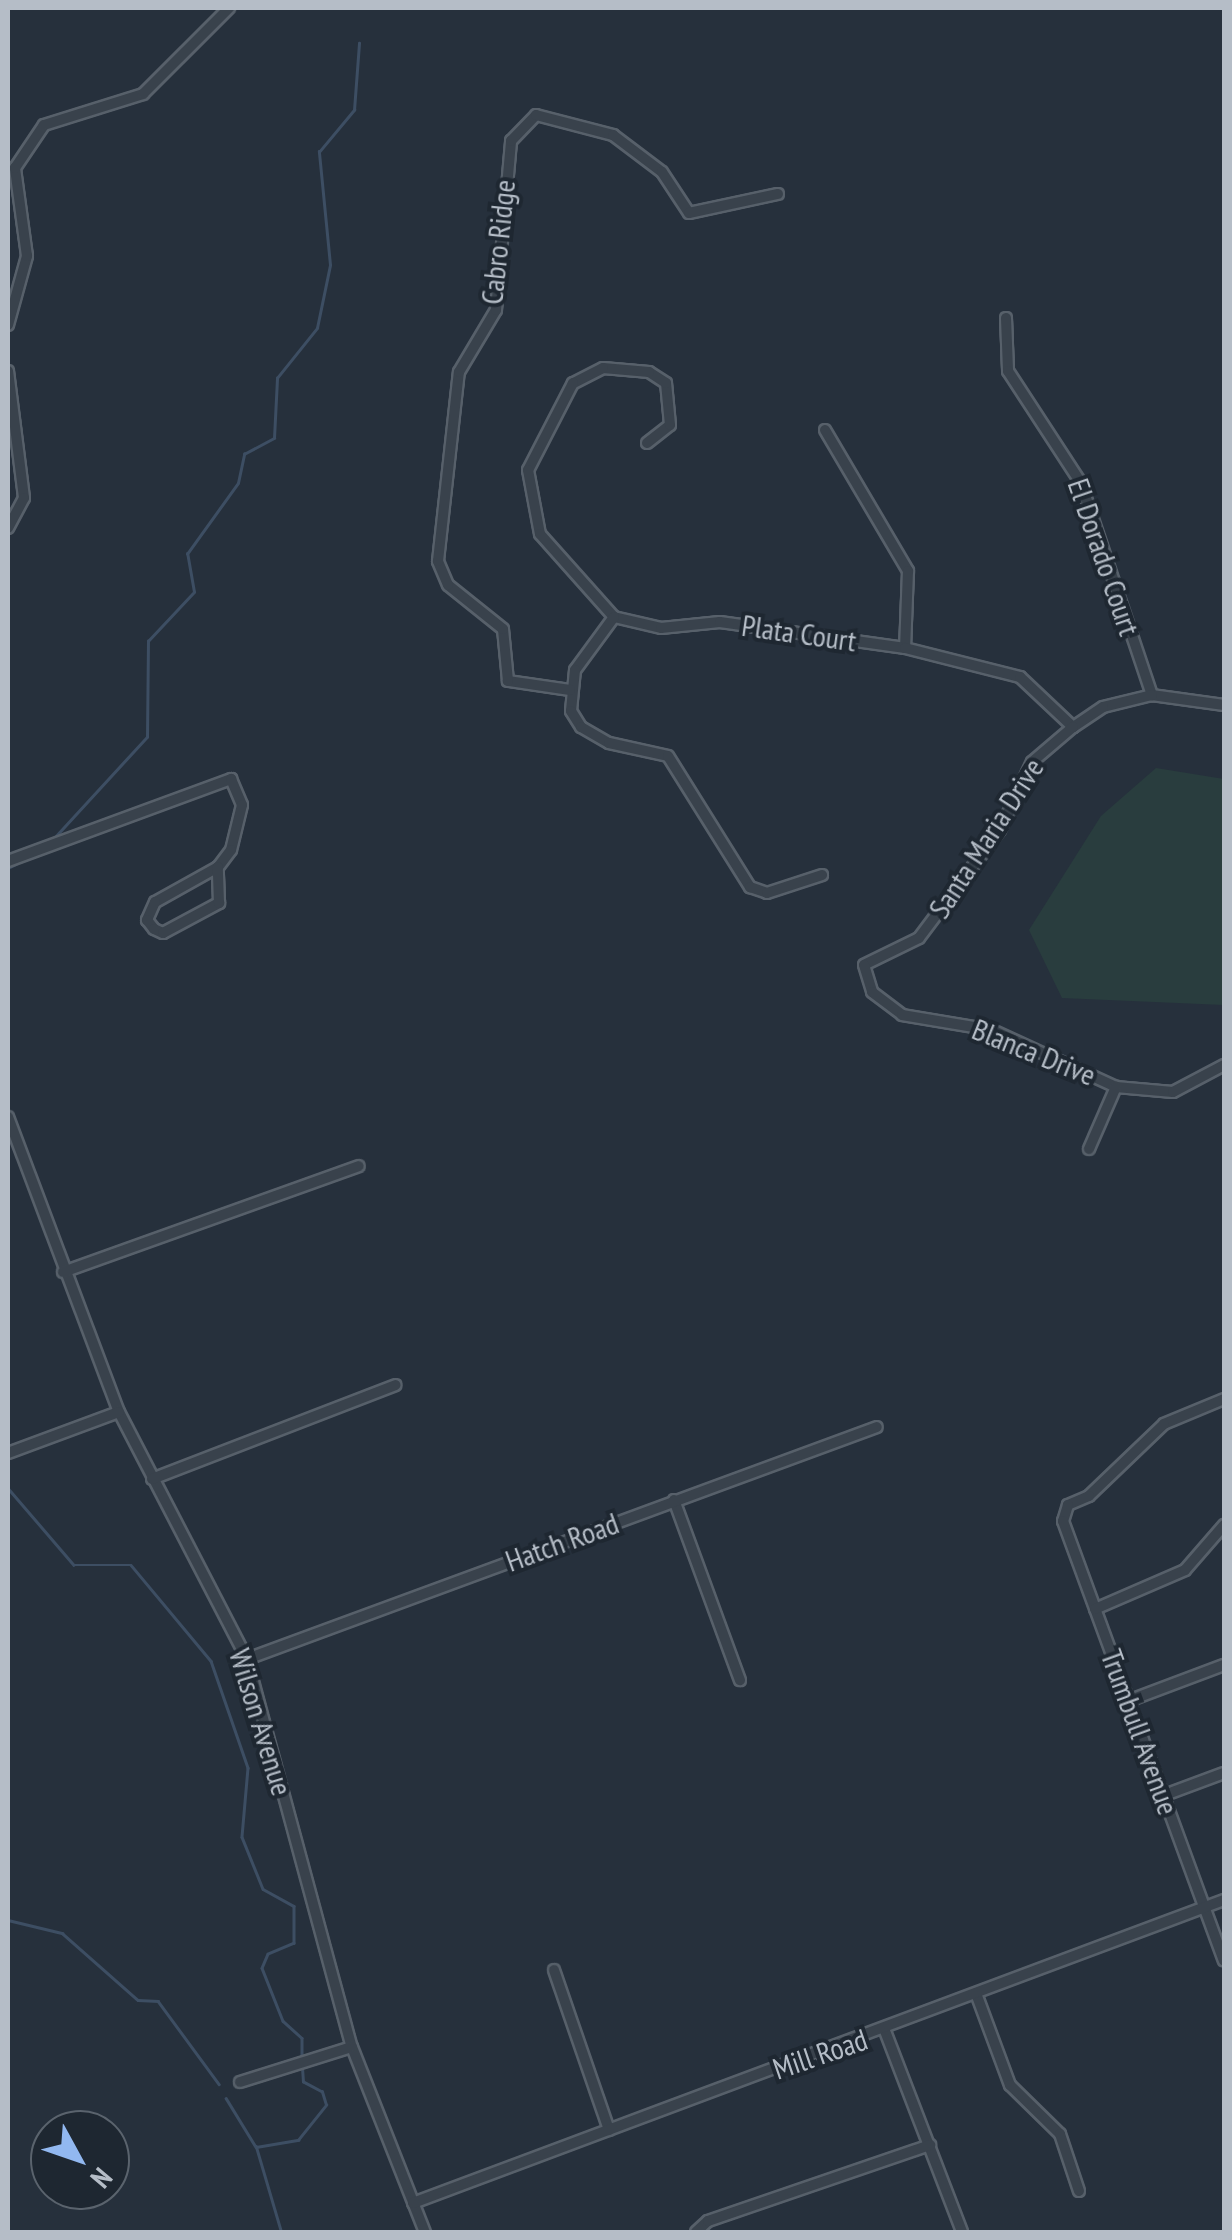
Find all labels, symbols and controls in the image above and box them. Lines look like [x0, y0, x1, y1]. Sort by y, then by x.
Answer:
street label: Cabro Ridge [474, 178, 522, 306]
street label: El Dorado Court [1060, 474, 1148, 640]
street label: Plata Court [739, 607, 859, 659]
street label: Santa Maria Drive [921, 751, 1051, 925]
street label: Blanca Drive [967, 1011, 1101, 1093]
street label: Hatch Road [501, 1505, 623, 1579]
street label: Wilson Avenue [222, 1644, 300, 1800]
street label: Trumbull Avenue [1093, 1644, 1187, 1820]
street label: Mill Road [768, 2021, 872, 2087]
north arrow [30, 2110, 130, 2210]
text: N [83, 2161, 121, 2196]

